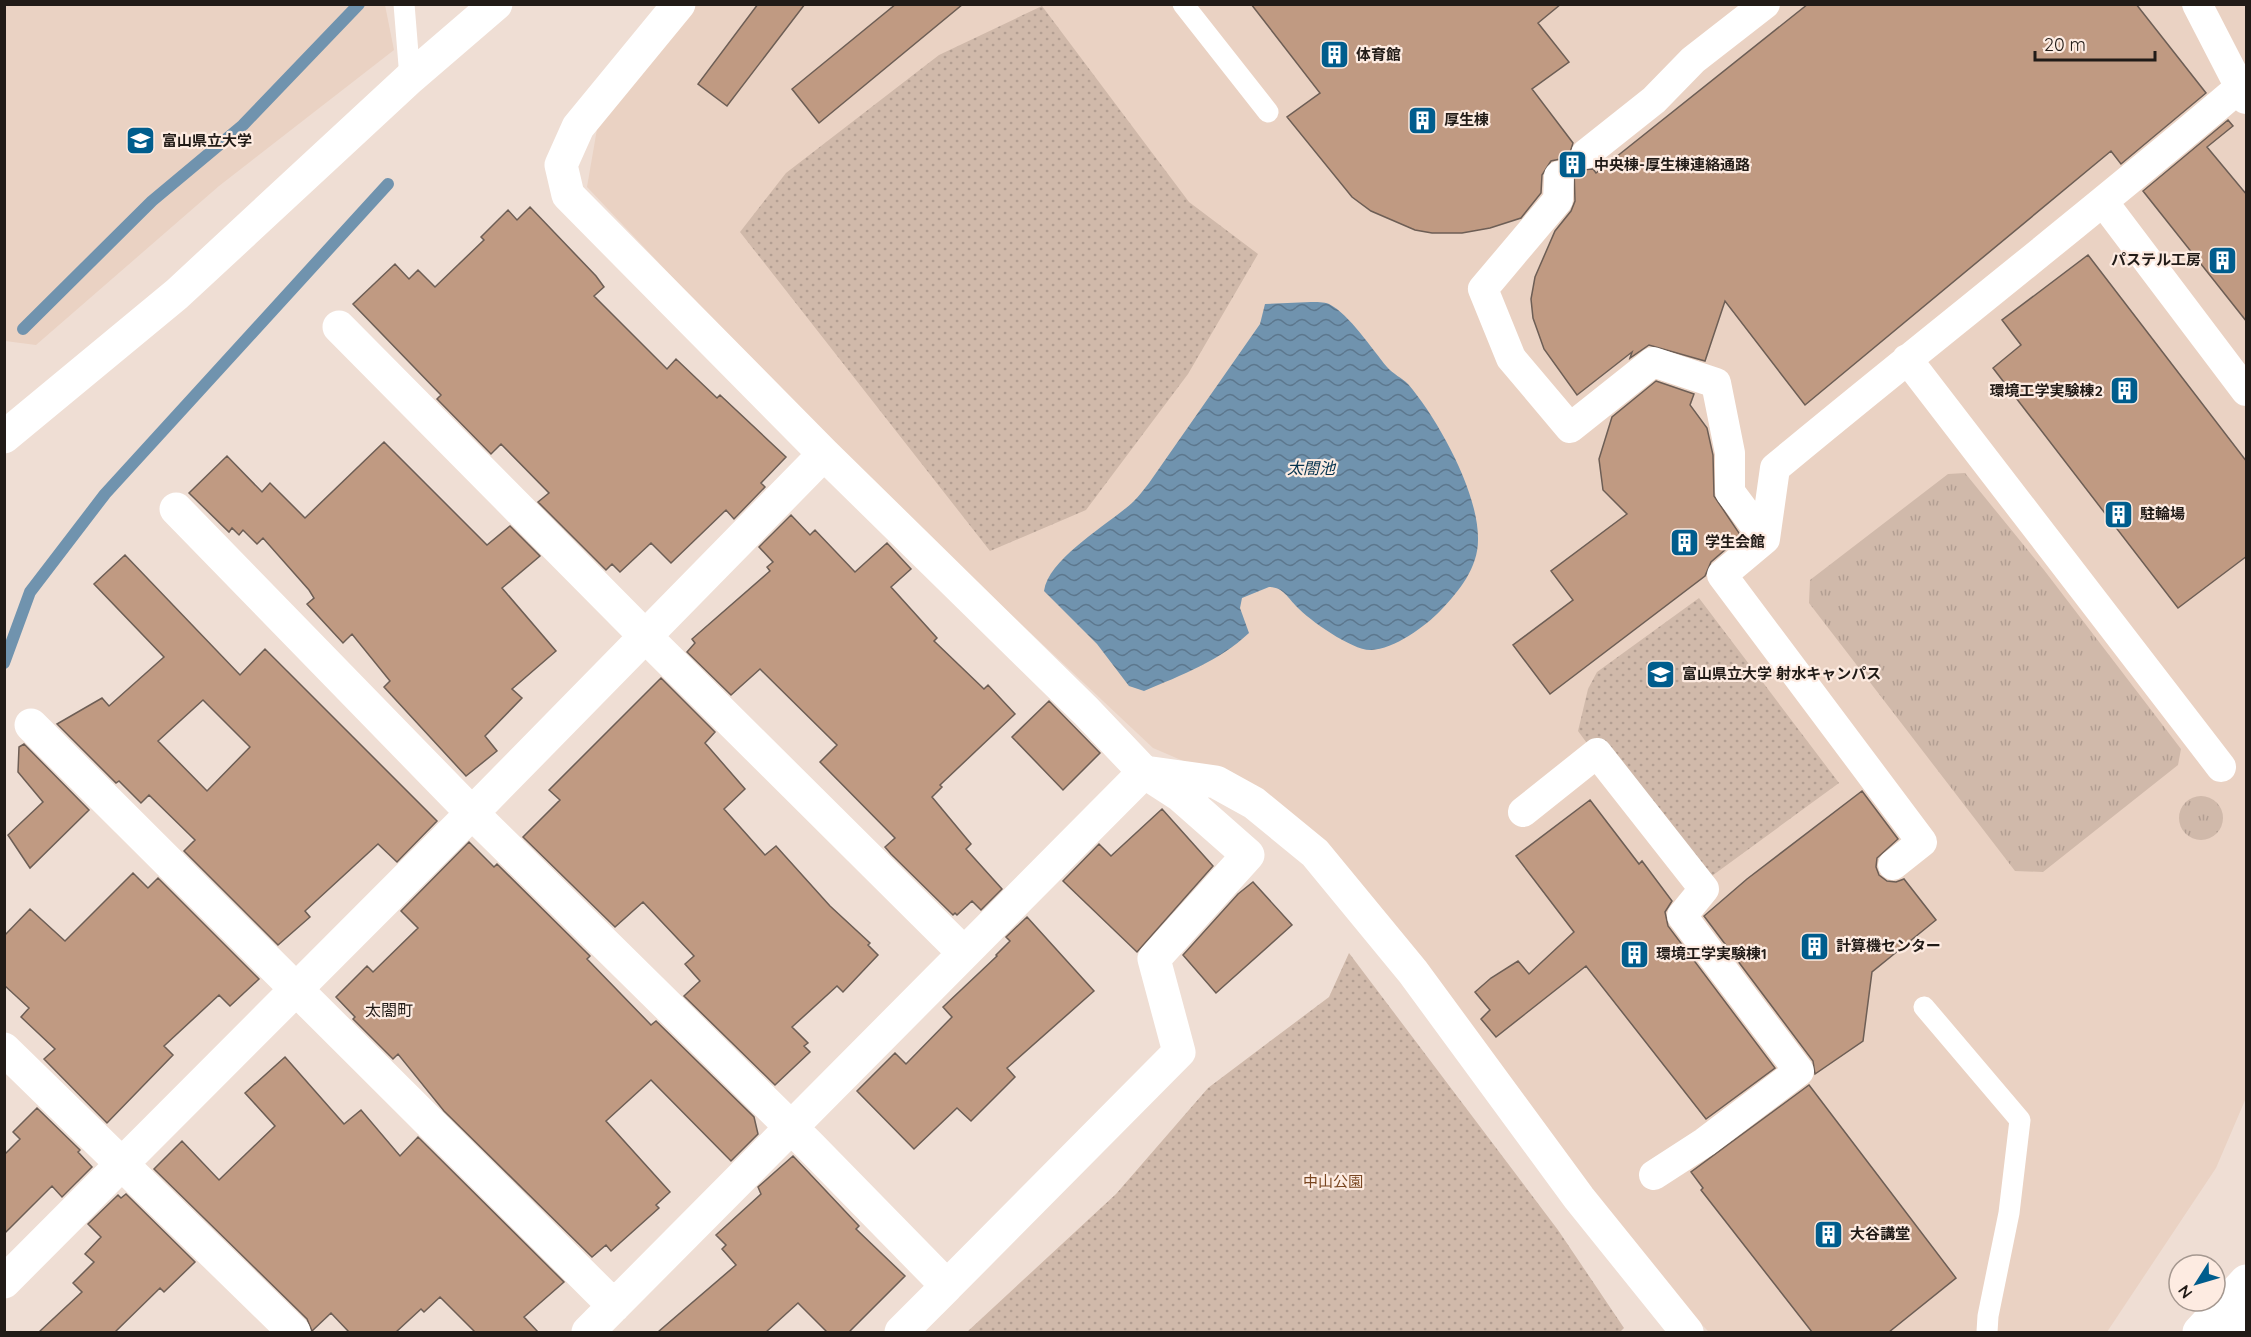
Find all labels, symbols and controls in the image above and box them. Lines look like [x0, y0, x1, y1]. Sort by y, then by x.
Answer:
scale bar [2035, 24, 2155, 62]
text: 20 m [2044, 33, 2086, 56]
building icon: 体育館 [1319, 39, 1351, 71]
place label: 体育館 [1356, 45, 1401, 64]
building icon: 厚生棟 [1407, 104, 1439, 136]
place label: 厚生棟 [1444, 110, 1489, 129]
school or university icon: 富山県立大学 [125, 125, 157, 157]
place label: 富山県立大学 [162, 131, 252, 150]
building icon: 中央棟-厚生棟連絡通路 [1557, 149, 1589, 181]
place label: 中央棟-厚生棟連絡通路 [1594, 155, 1750, 174]
building icon: パステル工房 [2206, 244, 2238, 276]
place label: パステル工房 [2111, 250, 2201, 269]
building icon: 環境工学実験棟2 [2108, 375, 2140, 407]
place label: 環境工学実験棟2 [1989, 381, 2103, 400]
water label: 太閤池 [1287, 458, 1337, 478]
building icon: 駐輪場 [2103, 498, 2135, 530]
place label: 駐輪場 [2140, 504, 2185, 523]
building icon: 学生会館 [1668, 526, 1700, 558]
place label: 学生会館 [1705, 532, 1765, 551]
school or university icon: 富山県立大学 射水キャンパス [1645, 658, 1677, 690]
place label: 富山県立大学 射水キャンパス [1682, 664, 1881, 683]
building icon: 計算機センター [1799, 930, 1831, 962]
place label: 計算機センター [1836, 936, 1941, 955]
building icon: 環境工学実験棟1 [1619, 938, 1651, 970]
place label: 環境工学実験棟1 [1656, 944, 1767, 963]
district label: 太閤町 [365, 1000, 413, 1020]
park label: 中山公園 [1303, 1172, 1363, 1191]
building icon: 大谷講堂 [1813, 1218, 1845, 1250]
place label: 大谷講堂 [1850, 1224, 1910, 1243]
north arrow [2167, 1253, 2227, 1313]
text: N [2173, 1281, 2197, 1303]

